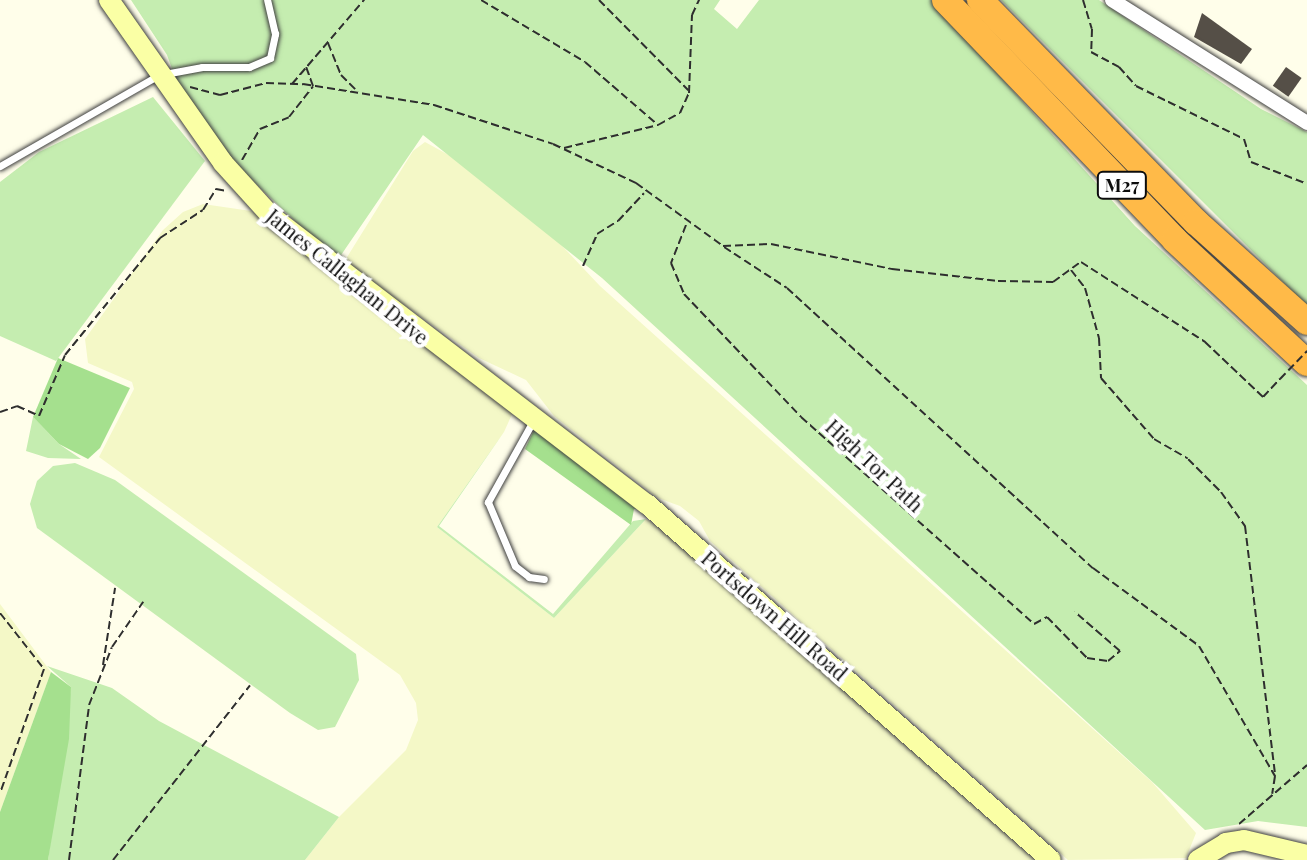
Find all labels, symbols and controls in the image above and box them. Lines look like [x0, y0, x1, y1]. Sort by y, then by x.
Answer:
road number: M27 [1096, 171, 1148, 199]
street label: James Callaghan Drive [262, 203, 434, 349]
street label: High Tor Path [821, 414, 929, 516]
street label: Portsdown Hill Road [697, 545, 853, 685]

